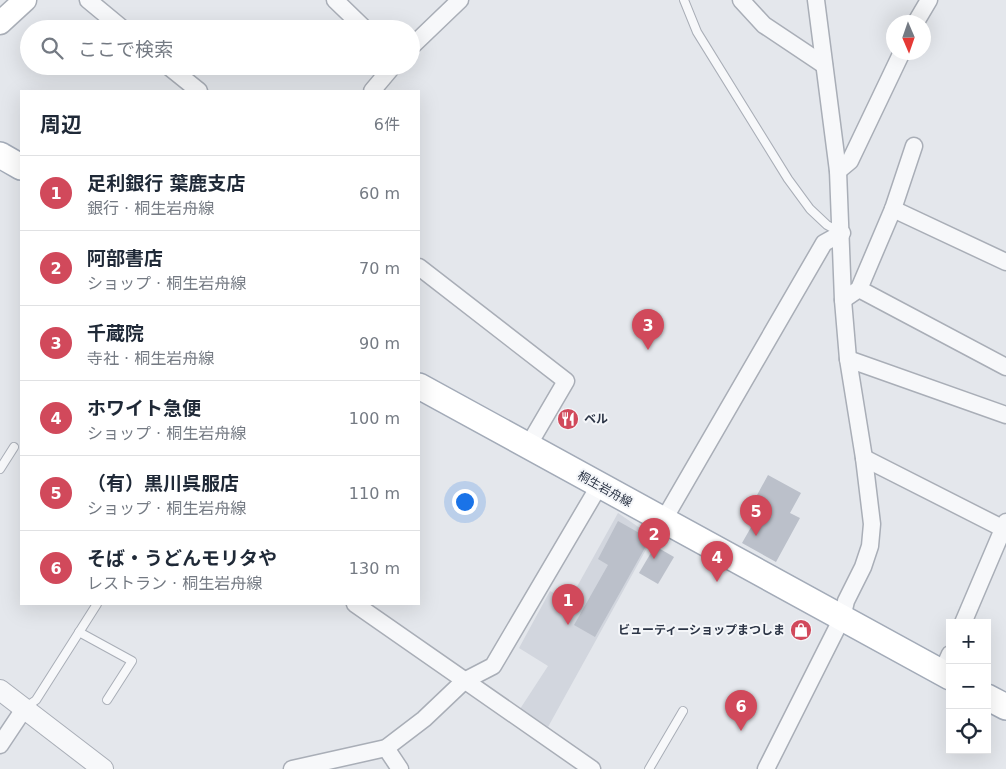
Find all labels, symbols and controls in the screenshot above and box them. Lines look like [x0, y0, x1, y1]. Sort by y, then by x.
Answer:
north arrow [886, 15, 931, 60]
search box [20, 20, 420, 75]
icon: search [38, 34, 66, 62]
text: ここで検索 [78, 38, 173, 60]
text: 周辺 [40, 113, 82, 137]
text: 6件 [374, 115, 400, 134]
text: 足利銀行 葉鹿支店 [87, 172, 246, 194]
text: 1 [50, 184, 62, 203]
text: 60 m [359, 184, 400, 203]
text: 銀行 · 桐生岩舟線 [87, 199, 214, 218]
text: 阿部書店 [87, 247, 163, 269]
text: 2 [50, 259, 62, 278]
text: 70 m [359, 259, 400, 278]
text: ショップ · 桐生岩舟線 [87, 274, 246, 293]
pin: 3 [632, 309, 664, 350]
text: 千蔵院 [87, 322, 144, 344]
text: 3 [50, 334, 62, 353]
text: 90 m [359, 334, 400, 353]
text: 寺社 · 桐生岩舟線 [87, 349, 214, 368]
text: ホワイト急便 [87, 397, 201, 419]
restaurant icon: ベル [556, 407, 580, 431]
text: 4 [50, 409, 62, 428]
text: 100 m [349, 409, 400, 428]
place label: ベル [584, 412, 608, 426]
text: ショップ · 桐生岩舟線 [87, 424, 246, 443]
street label: 桐生岩舟線 [575, 468, 635, 510]
text: （有）黒川呉服店 [87, 472, 239, 494]
text: 5 [50, 484, 62, 503]
text: 110 m [349, 484, 400, 503]
your location [452, 489, 478, 515]
pin: 5 [740, 495, 772, 536]
text: ショップ · 桐生岩舟線 [87, 499, 246, 518]
pin: 2 [638, 518, 670, 559]
pin: 4 [701, 541, 733, 582]
text: そば・うどんモリタや [87, 547, 277, 569]
text: 6 [50, 559, 62, 578]
text: 130 m [349, 559, 400, 578]
text: レストラン · 桐生岩舟線 [87, 574, 262, 593]
pin: 1 [552, 584, 584, 625]
shop icon: ビューティーショップまつしま [789, 618, 813, 642]
map controls [946, 619, 991, 754]
button: + [946, 619, 991, 664]
place label: ビューティーショップまつしま [618, 623, 785, 637]
button: − [946, 664, 991, 709]
pin: 6 [725, 690, 757, 731]
button: locate [946, 709, 991, 754]

